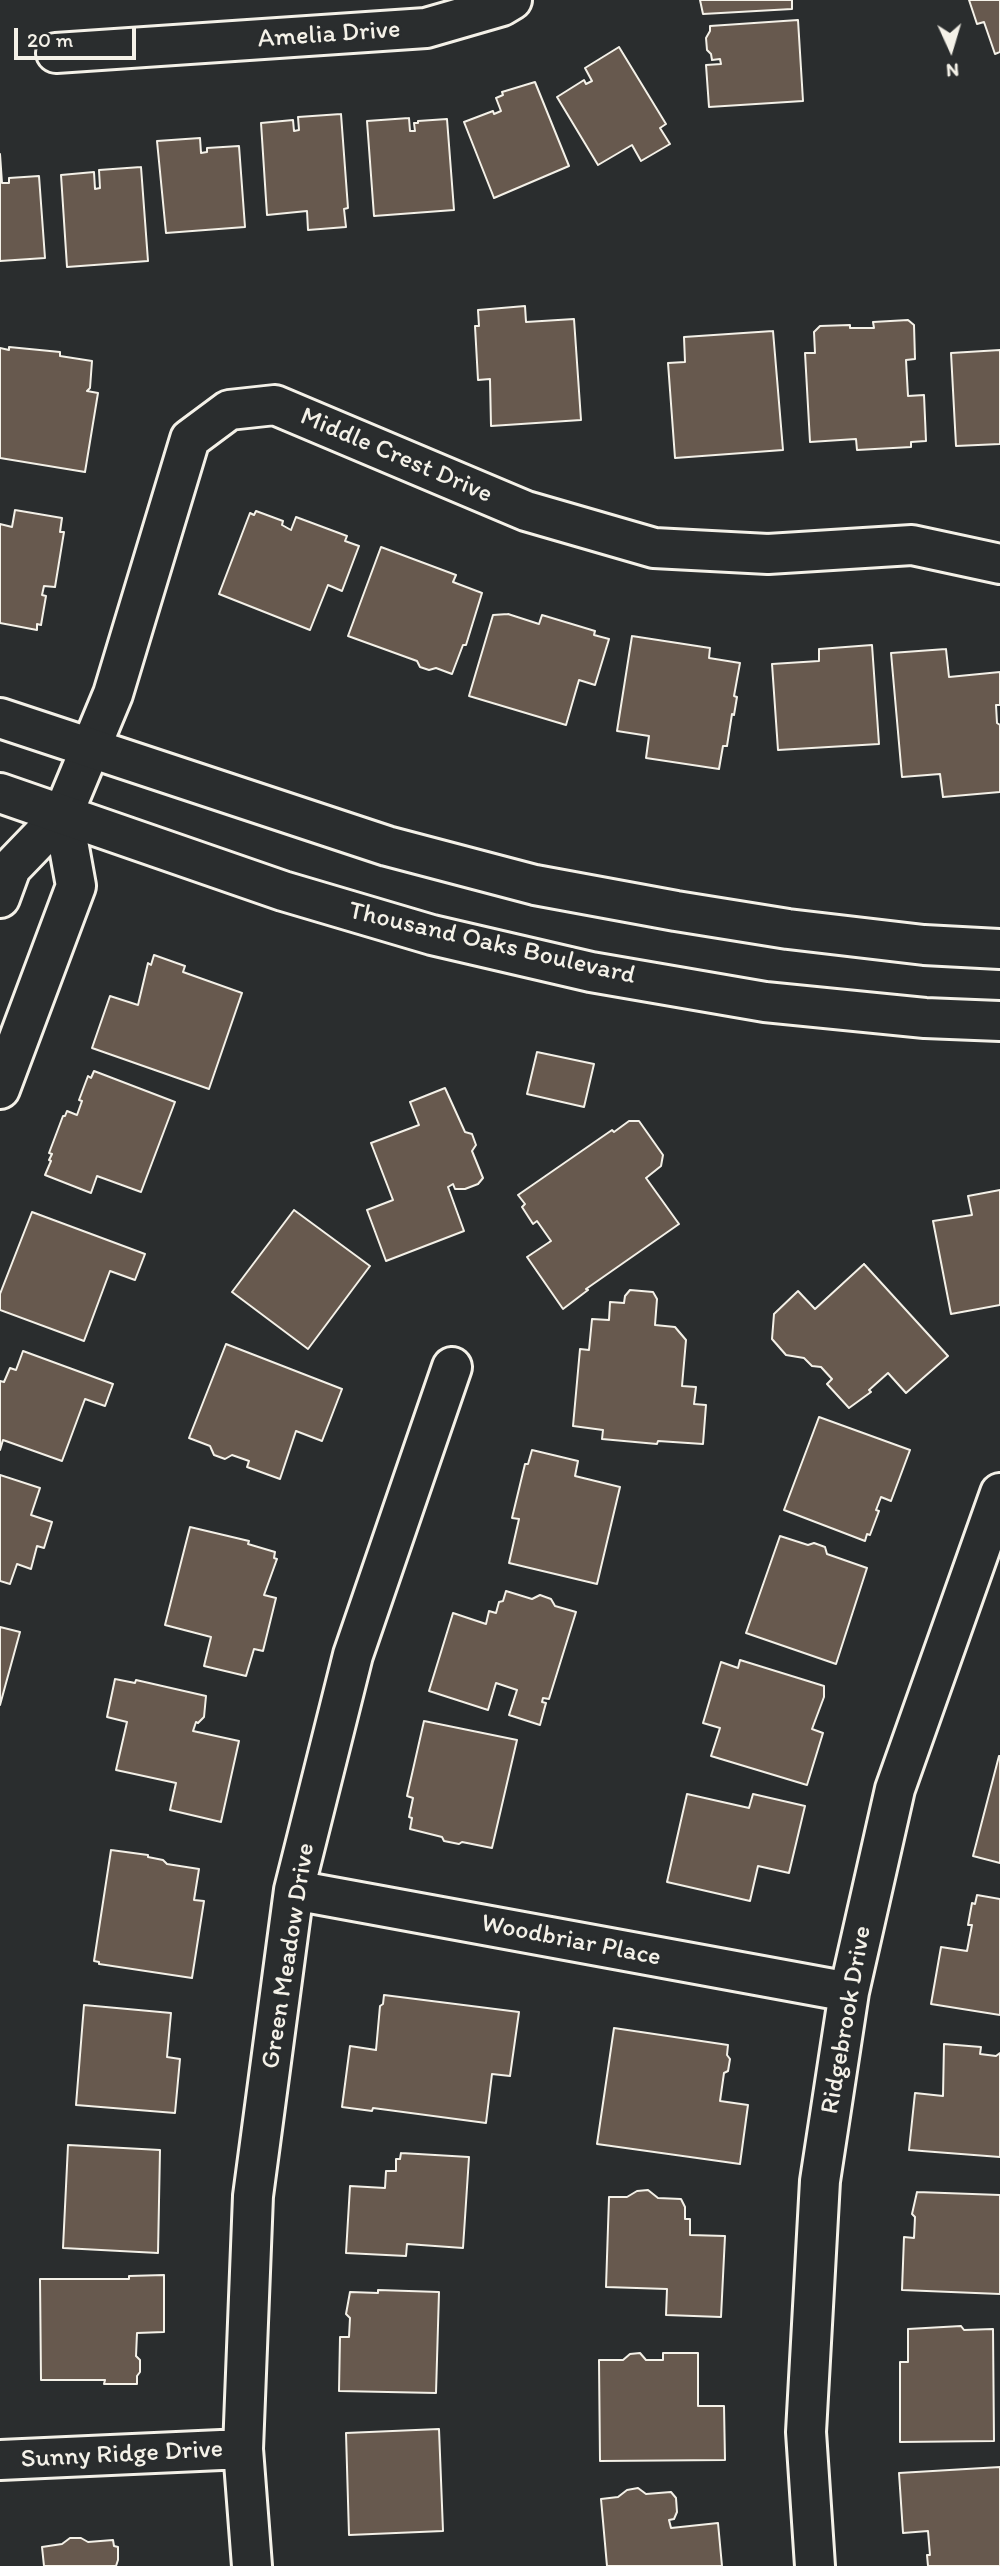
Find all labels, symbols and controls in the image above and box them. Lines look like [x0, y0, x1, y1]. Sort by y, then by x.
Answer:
scale bar [18, 14, 140, 58]
street label: Amelia Drive [257, 14, 401, 56]
north arrow [916, 14, 986, 84]
text: 20 m [27, 27, 73, 52]
text: N [945, 59, 960, 82]
street label: Middle Crest Drive [295, 401, 497, 511]
street label: Thousand Oaks Boulevard [345, 896, 639, 992]
street label: Green Meadow Drive [256, 1841, 322, 2071]
street label: Woodbriar Place [479, 1908, 663, 1974]
street label: Ridgebrook Drive [815, 1924, 879, 2116]
street label: Sunny Ridge Drive [20, 2434, 224, 2476]

